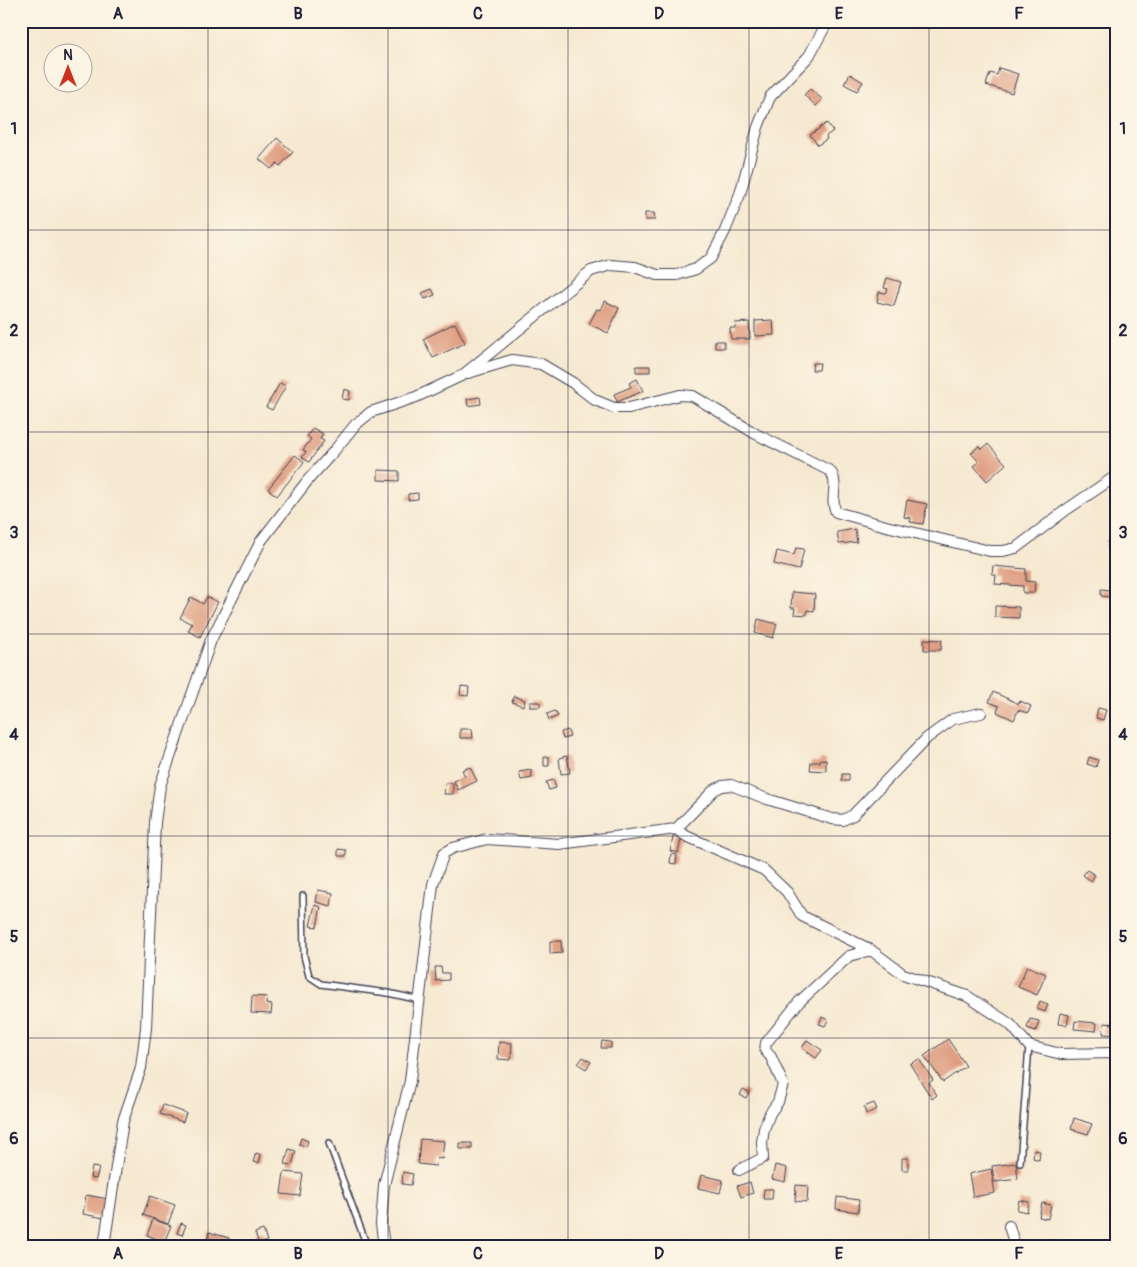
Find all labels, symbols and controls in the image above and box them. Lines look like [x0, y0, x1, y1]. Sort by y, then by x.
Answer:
text: A [113, 4, 124, 24]
text: B [293, 4, 303, 24]
text: C [473, 4, 483, 24]
text: D [654, 4, 664, 24]
text: E [835, 4, 844, 24]
text: F [1014, 4, 1024, 24]
north arrow [42, 42, 92, 92]
text: N [63, 47, 73, 64]
text: 1 [11, 119, 17, 139]
text: 1 [1120, 119, 1126, 139]
text: 2 [10, 321, 19, 341]
text: 2 [1119, 321, 1128, 341]
text: 3 [10, 523, 19, 543]
text: 3 [1119, 523, 1128, 543]
text: 4 [9, 725, 19, 745]
text: 4 [1118, 725, 1128, 745]
text: 5 [10, 927, 19, 947]
text: 5 [1119, 927, 1128, 947]
text: 6 [9, 1129, 19, 1149]
text: 6 [1118, 1129, 1128, 1149]
text: A [113, 1244, 124, 1264]
text: B [293, 1244, 303, 1264]
text: C [473, 1244, 483, 1264]
text: D [654, 1244, 664, 1264]
text: E [835, 1244, 844, 1264]
text: F [1014, 1244, 1024, 1264]

